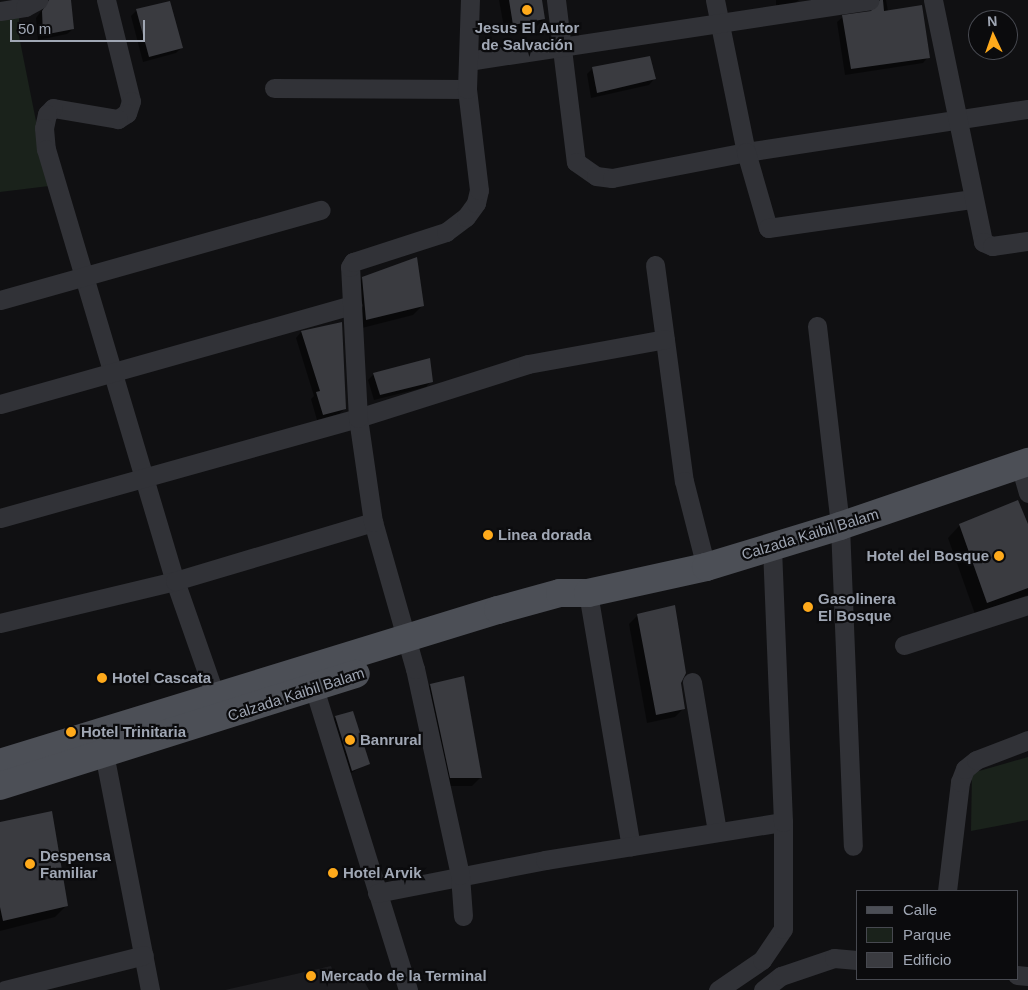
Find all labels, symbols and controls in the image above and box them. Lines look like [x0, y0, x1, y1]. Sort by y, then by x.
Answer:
marker: Jesus El Autor de Salvación [521, 4, 533, 16]
scale bar [12, 10, 148, 42]
north arrow [968, 10, 1018, 60]
text: N [987, 13, 998, 29]
place label: Jesus El Autor de Salvación [474, 18, 580, 53]
text: 50 m [18, 20, 51, 37]
street label: Calzada Kaibil Balam [739, 505, 881, 563]
place label: Linea dorada [498, 526, 591, 544]
marker: Linea dorada [482, 529, 494, 541]
place label: Hotel del Bosque [866, 547, 989, 565]
marker: Hotel del Bosque [993, 550, 1005, 562]
place label: Gasolinera El Bosque [818, 589, 896, 624]
marker: Gasolinera El Bosque [802, 601, 814, 613]
street label: Calzada Kaibil Balam [225, 663, 367, 725]
place label: Hotel Cascata [112, 669, 211, 687]
marker: Hotel Cascata [96, 672, 108, 684]
place label: Hotel Trinitaria [81, 723, 186, 741]
marker: Hotel Trinitaria [65, 726, 77, 738]
place label: Banrural [360, 731, 422, 749]
marker: Banrural [344, 734, 356, 746]
place label: Despensa Familiar [40, 846, 111, 881]
marker: Despensa Familiar [24, 858, 36, 870]
place label: Hotel Arvik [343, 864, 422, 882]
marker: Hotel Arvik [327, 867, 339, 879]
legend [856, 890, 1018, 980]
text: Calle [903, 901, 937, 918]
text: Parque [903, 926, 951, 943]
text: Edificio [903, 951, 951, 968]
place label: Mercado de la Terminal [321, 967, 487, 985]
marker: Mercado de la Terminal [305, 970, 317, 982]

